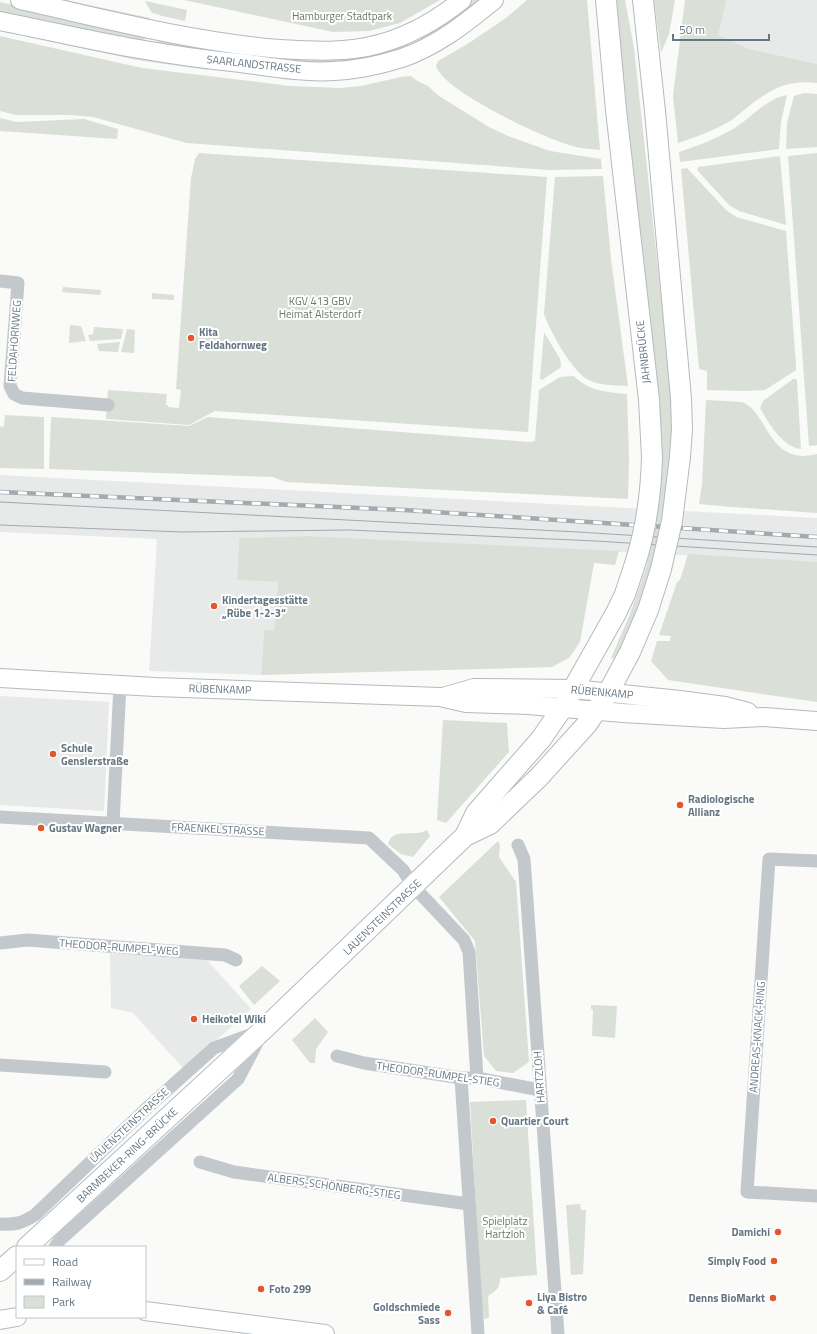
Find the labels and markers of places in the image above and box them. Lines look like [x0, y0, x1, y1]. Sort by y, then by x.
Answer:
place label: Kita Feldahornweg [199, 324, 267, 353]
marker: Kita Feldahornweg [186, 333, 196, 343]
place label: Kindertagesstätte „Rübe 1-2-3“ [221, 592, 308, 621]
marker: Kindertagesstätte „Rübe 1-2-3“ [209, 601, 219, 611]
place label: Schule Genslerstraße [61, 740, 129, 769]
marker: Schule Genslerstraße [48, 749, 58, 759]
place label: Radiologische Allianz [688, 791, 755, 820]
marker: Radiologische Allianz [675, 800, 685, 810]
place label: Gustav Wagner [49, 820, 122, 836]
marker: Gustav Wagner [36, 823, 46, 833]
place label: Heikotel Wiki [202, 1011, 266, 1027]
marker: Heikotel Wiki [189, 1014, 199, 1024]
place label: Quartier Court [501, 1113, 569, 1129]
marker: Quartier Court [488, 1116, 498, 1126]
place label: Damichi [731, 1224, 770, 1240]
marker: Damichi [773, 1227, 783, 1237]
place label: Simply Food [708, 1253, 766, 1269]
marker: Simply Food [769, 1256, 779, 1266]
place label: Foto 299 [269, 1281, 311, 1297]
marker: Foto 299 [256, 1284, 266, 1294]
place label: Liya Bistro & Café [537, 1289, 587, 1318]
place label: Denns BioMarkt [688, 1290, 765, 1306]
marker: Denns BioMarkt [768, 1293, 778, 1303]
marker: Liya Bistro & Café [524, 1298, 534, 1308]
place label: Goldschmiede Sass [373, 1299, 440, 1328]
marker: Goldschmiede Sass [443, 1308, 453, 1318]

